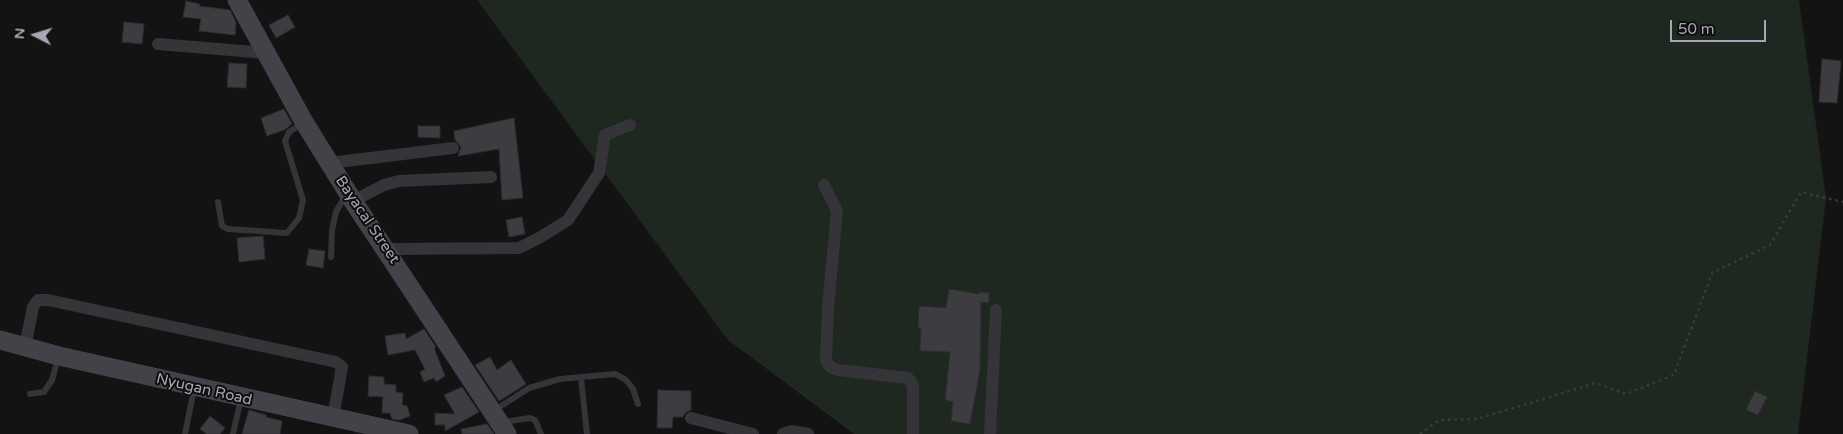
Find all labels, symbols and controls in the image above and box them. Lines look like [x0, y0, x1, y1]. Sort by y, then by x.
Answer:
north arrow [10, 10, 60, 60]
scale bar [1673, 10, 1769, 42]
text: 50 m [1678, 20, 1715, 38]
text: N [11, 27, 29, 40]
street label: Bayacal Street [331, 173, 403, 267]
street label: Nyugan Road [154, 370, 254, 410]

